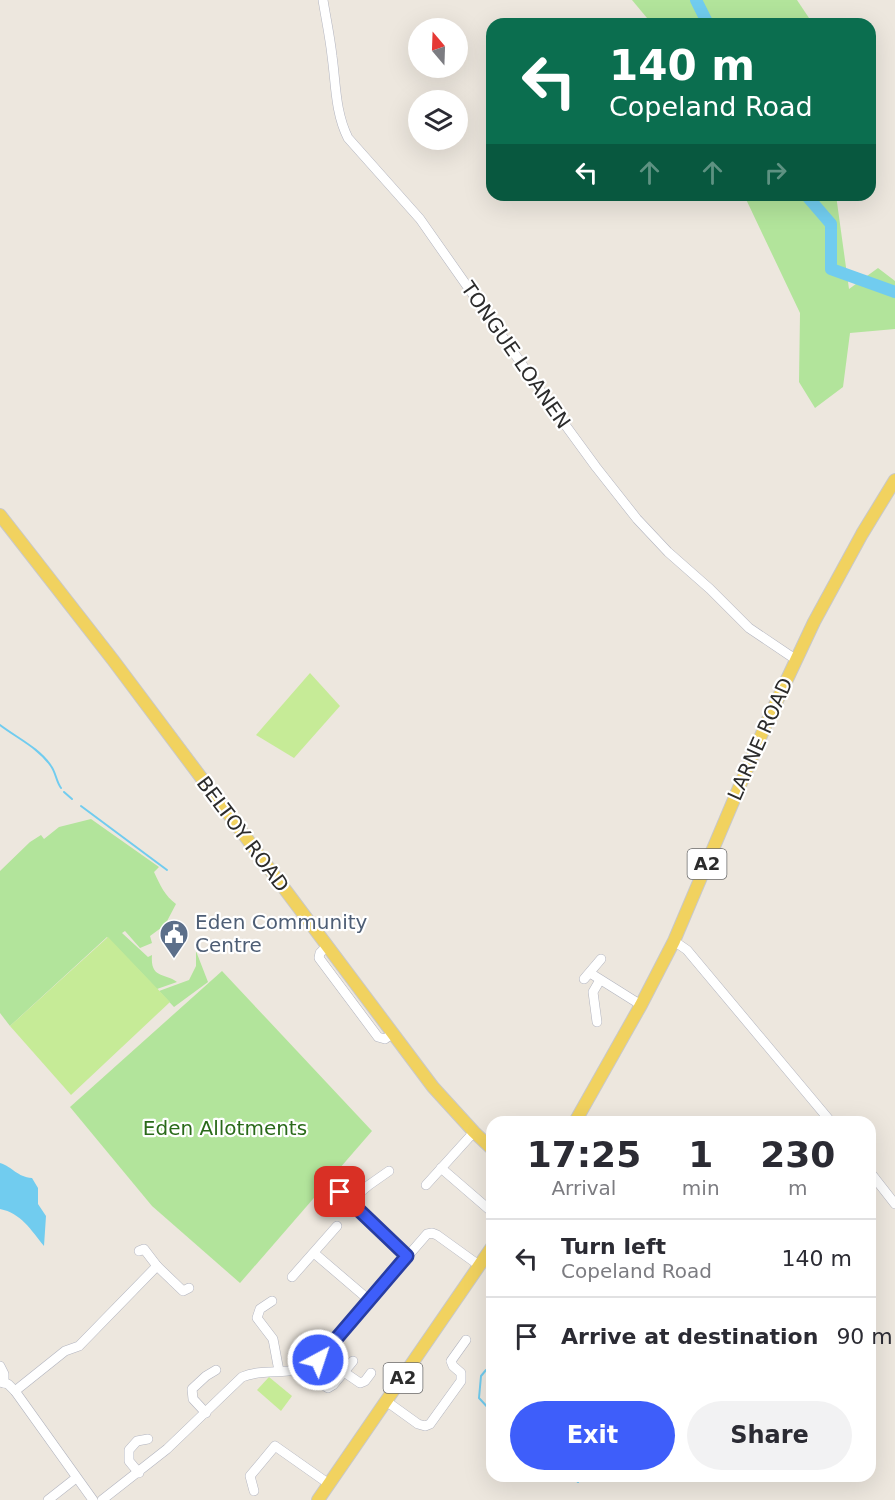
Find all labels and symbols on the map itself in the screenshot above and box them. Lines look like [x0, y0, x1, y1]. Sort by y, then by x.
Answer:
north arrow [408, 18, 468, 78]
street label: TONGUE LOANEN [456, 276, 576, 433]
street label: LARNE ROAD [722, 674, 798, 804]
street label: BELTOY ROAD [192, 771, 294, 897]
road number: A2 [688, 849, 726, 879]
place label: Eden Community Centre [195, 910, 368, 957]
public building icon: Eden Community Centre [158, 918, 190, 960]
park label: Eden Allotments [143, 1116, 307, 1140]
pin [314, 1166, 365, 1217]
position arrow [286, 1328, 350, 1392]
road number: A2 [384, 1363, 422, 1393]

